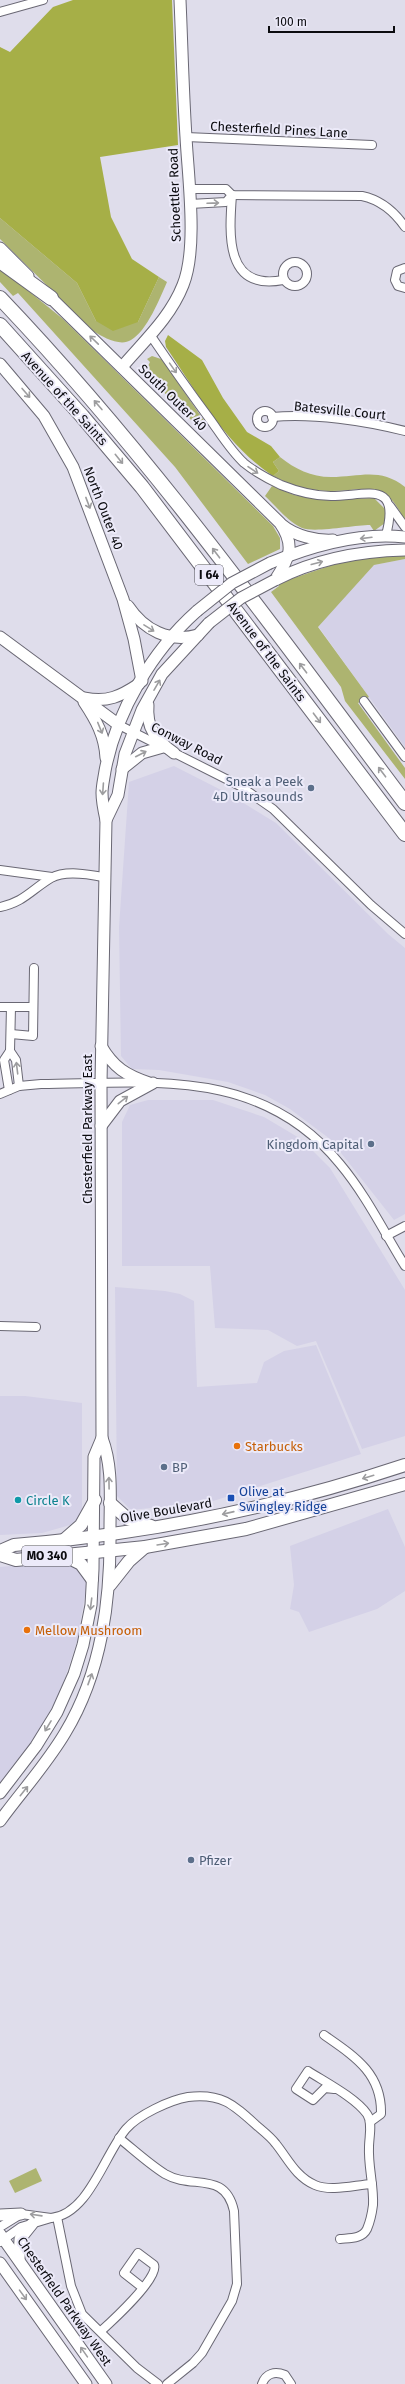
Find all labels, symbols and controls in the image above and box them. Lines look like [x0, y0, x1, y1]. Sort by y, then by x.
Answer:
scale bar [269, 8, 394, 34]
text: 100 m [275, 15, 307, 29]
street label: Chesterfield Pines Lane [210, 118, 348, 141]
street label: Schoettler Road [165, 148, 184, 242]
one-way arrow [206, 199, 219, 206]
one-way arrow [89, 335, 99, 345]
street label: Avenue of the Saints [19, 348, 111, 448]
street label: South Outer 40 [136, 361, 210, 434]
one-way arrow [169, 363, 177, 374]
one-way arrow [22, 388, 31, 399]
street label: Batesville Court [293, 398, 387, 423]
one-way arrow [94, 400, 103, 410]
one-way arrow [115, 454, 123, 465]
street label: North Outer 40 [81, 464, 126, 552]
one-way arrow [248, 465, 259, 474]
one-way arrow [84, 496, 92, 508]
one-way arrow [360, 534, 373, 541]
one-way arrow [212, 548, 220, 559]
one-way arrow [310, 559, 323, 567]
road number: I 64 [195, 565, 223, 585]
street label: Avenue of the Saints [224, 598, 309, 704]
one-way arrow [143, 624, 155, 632]
one-way arrow [299, 663, 307, 674]
one-way arrow [153, 679, 161, 691]
one-way arrow [313, 712, 321, 723]
street label: Conway Road [149, 719, 225, 768]
one-way arrow [96, 722, 104, 734]
one-way arrow [135, 750, 147, 758]
one-way arrow [377, 766, 386, 777]
place label: Sneak a Peek 4D Ultrasounds [213, 774, 303, 804]
one-way arrow [99, 783, 106, 796]
marker: Sneak a Peek 4D Ultrasounds [306, 783, 316, 793]
street label: Chesterfield Parkway East [80, 1054, 95, 1204]
one-way arrow [13, 1061, 21, 1074]
one-way arrow [117, 1095, 128, 1104]
place label: Kingdom Capital [267, 1137, 363, 1152]
marker: Kingdom Capital [366, 1139, 376, 1149]
place label: Starbucks [245, 1439, 303, 1454]
marker: Starbucks [232, 1441, 242, 1451]
place label: BP [172, 1460, 188, 1475]
marker: BP [159, 1462, 169, 1472]
one-way arrow [362, 1474, 375, 1481]
one-way arrow [106, 1477, 113, 1490]
place label: Olive at Swingley Ridge [239, 1484, 327, 1514]
place label: Circle K [26, 1493, 70, 1508]
marker: Olive at Swingley Ridge [226, 1493, 236, 1503]
marker: Circle K [13, 1495, 23, 1505]
street label: Olive Boulevard [119, 1495, 213, 1526]
one-way arrow [222, 1509, 235, 1517]
one-way arrow [156, 1540, 169, 1548]
road number: MO 340 [22, 1546, 72, 1566]
one-way arrow [87, 1597, 94, 1610]
place label: Mellow Mushroom [35, 1623, 142, 1638]
marker: Mellow Mushroom [22, 1625, 32, 1635]
one-way arrow [86, 1674, 94, 1686]
one-way arrow [44, 1720, 52, 1732]
one-way arrow [20, 1785, 28, 1796]
place label: Pfizer [199, 1853, 232, 1868]
marker: Pfizer [186, 1855, 196, 1865]
one-way arrow [30, 2211, 43, 2219]
street label: Chesterfield Parkway West [14, 2234, 115, 2369]
one-way arrow [19, 2289, 27, 2300]
one-way arrow [80, 2347, 88, 2358]

